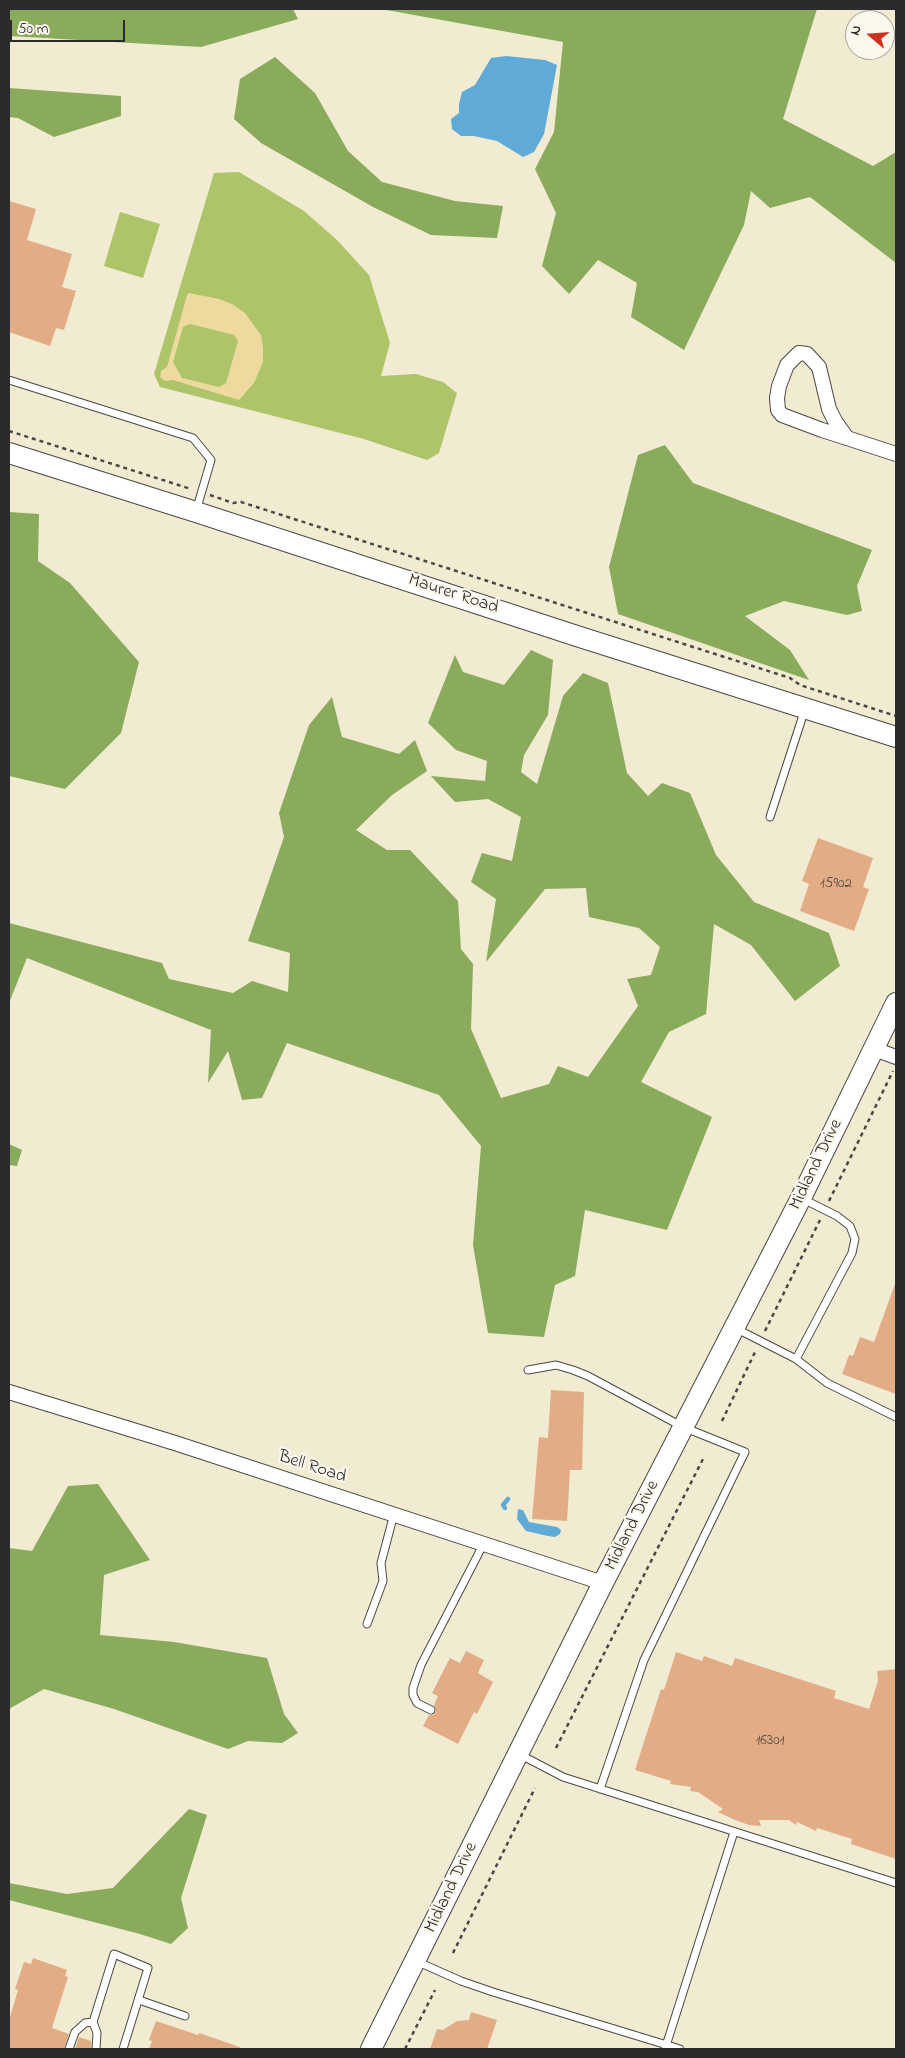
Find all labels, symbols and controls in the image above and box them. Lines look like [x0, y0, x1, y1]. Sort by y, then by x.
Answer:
scale bar [12, 10, 128, 42]
north arrow [845, 10, 895, 60]
text: 50 m [18, 18, 48, 40]
text: N [845, 23, 868, 38]
street label: Maurer Road [405, 570, 501, 620]
house number: 15902 [820, 876, 852, 894]
street label: Midland Drive [786, 1116, 848, 1214]
street label: Bell Road [275, 1447, 349, 1489]
street label: Midland Drive [601, 1477, 665, 1575]
house number: 16301 [756, 1733, 784, 1751]
street label: Midland Drive [421, 1839, 483, 1937]

